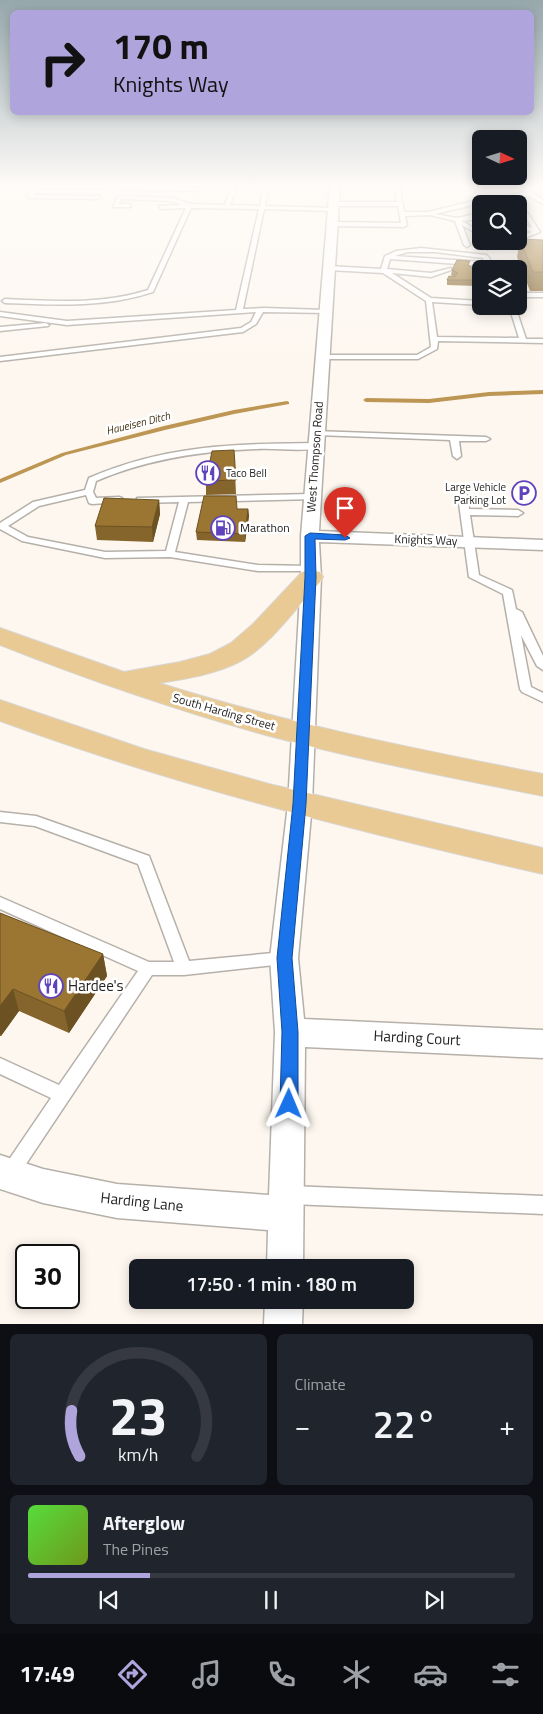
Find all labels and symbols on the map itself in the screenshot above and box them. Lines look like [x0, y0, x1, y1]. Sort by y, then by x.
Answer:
north arrow [472, 130, 528, 185]
street label: West Thompson Road [301, 401, 328, 513]
water label: Haueisen Ditch [104, 407, 172, 439]
restaurant icon: Taco Bell [195, 460, 221, 486]
place label: Taco Bell [226, 465, 267, 481]
place label: Large Vehicle Parking Lot [445, 479, 506, 508]
parking icon: Large Vehicle Parking Lot [511, 480, 537, 506]
pin [324, 487, 366, 538]
fuel station icon: Marathon [210, 515, 236, 541]
place label: Marathon [240, 518, 290, 537]
street label: Knights Way [394, 529, 458, 550]
street label: South Harding Street [171, 688, 278, 735]
restaurant icon: Hardee's [38, 973, 64, 999]
place label: Hardee's [68, 974, 124, 997]
street label: Harding Court [373, 1024, 462, 1051]
position arrow [262, 1077, 314, 1129]
street label: Harding Lane [99, 1186, 185, 1217]
speed limit sign: 30 [15, 1244, 80, 1309]

